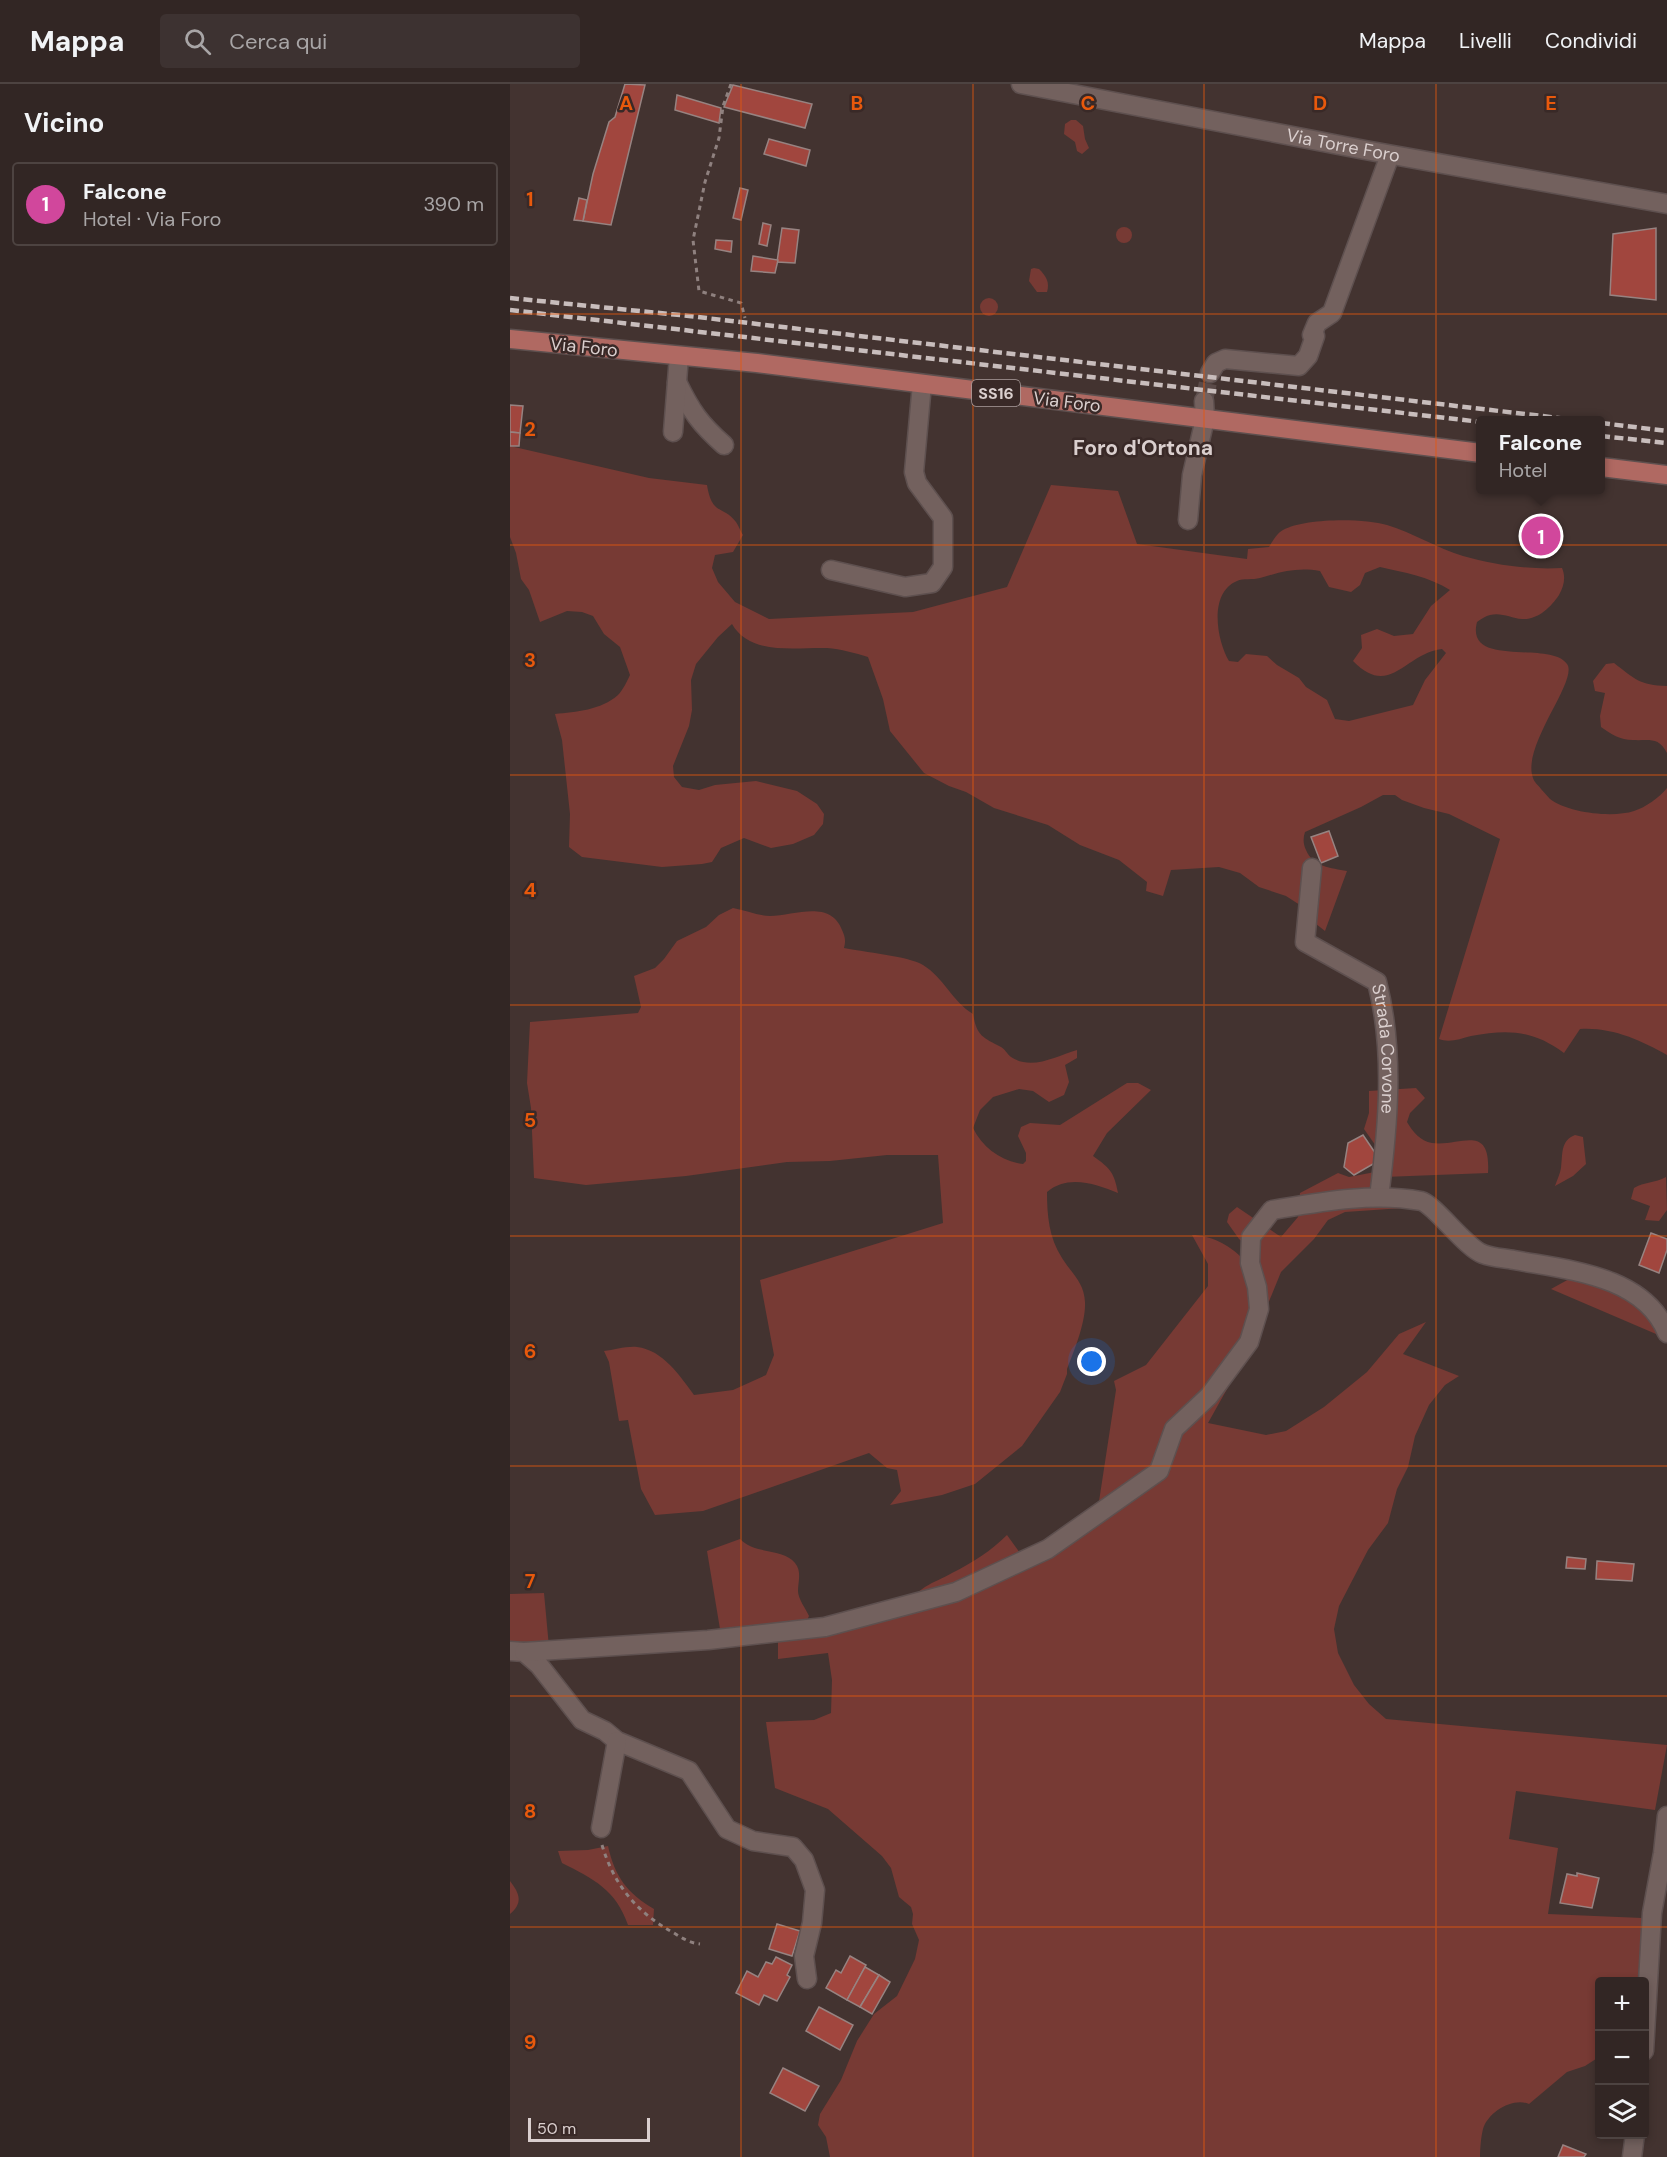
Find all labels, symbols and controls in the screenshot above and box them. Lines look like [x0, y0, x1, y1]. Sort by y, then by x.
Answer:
search box [160, 14, 580, 68]
text: Mappa [30, 23, 124, 60]
icon: search [181, 25, 214, 58]
text: Cerca qui [229, 27, 327, 56]
text: Mappa [1359, 27, 1426, 55]
text: Livelli [1459, 27, 1512, 55]
text: Condividi [1545, 27, 1637, 55]
text: A [619, 90, 633, 116]
text: B [851, 90, 863, 116]
text: C [1081, 90, 1095, 116]
text: D [1313, 90, 1327, 116]
text: E [1545, 90, 1557, 116]
text: Vicino [24, 106, 104, 140]
street label: Via Torre Foro [1284, 123, 1402, 168]
text: Falcone [83, 177, 167, 206]
text: 1 [526, 186, 534, 212]
text: 1 [42, 191, 49, 217]
text: 390 m [423, 191, 484, 217]
text: Hotel · Via Foro [83, 206, 221, 232]
street label: Via Foro [549, 332, 619, 362]
road number: SS16 [972, 380, 1020, 406]
street label: Via Foro [1032, 386, 1102, 418]
text: 2 [524, 416, 536, 442]
popup [1476, 416, 1605, 494]
text: Falcone [1499, 428, 1582, 457]
district label: Foro d'Ortona [1073, 434, 1213, 462]
text: Hotel [1499, 457, 1547, 483]
pin: 1 [1522, 514, 1560, 558]
text: 3 [524, 647, 536, 673]
text: 4 [524, 877, 537, 903]
street label: Strada Corvone [1366, 981, 1400, 1114]
text: 5 [524, 1107, 536, 1133]
text: 6 [524, 1338, 536, 1364]
your location [1077, 1347, 1106, 1376]
text: 7 [525, 1568, 536, 1594]
text: 8 [524, 1798, 536, 1824]
map controls [1595, 1977, 1649, 2139]
button: + [1595, 1977, 1649, 2031]
text: 9 [524, 2029, 536, 2055]
button: − [1595, 2031, 1649, 2085]
button: layers [1595, 2085, 1649, 2139]
scale bar [528, 2115, 650, 2142]
text: 50 m [537, 2118, 576, 2139]

